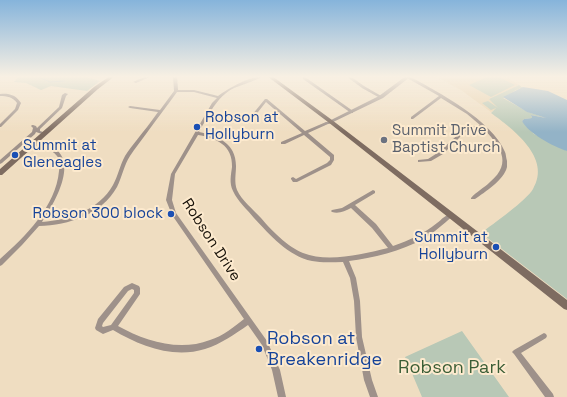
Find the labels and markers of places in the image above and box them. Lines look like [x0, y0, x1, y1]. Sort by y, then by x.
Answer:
place label: Robson at Hollyburn [205, 109, 279, 144]
marker: Robson at Hollyburn [192, 122, 202, 132]
place label: Summit Drive Baptist Church [392, 122, 500, 157]
marker: Summit Drive Baptist Church [379, 135, 389, 145]
place label: Summit at Gleneagles [23, 137, 102, 172]
marker: Summit at Gleneagles [10, 150, 20, 160]
place label: Robson 300 block [33, 205, 163, 223]
marker: Robson 300 block [166, 209, 176, 219]
place label: Summit at Hollyburn [414, 229, 488, 264]
marker: Summit at Hollyburn [491, 242, 501, 252]
place label: Robson at Breakenridge [267, 328, 382, 370]
marker: Robson at Breakenridge [254, 344, 264, 354]

